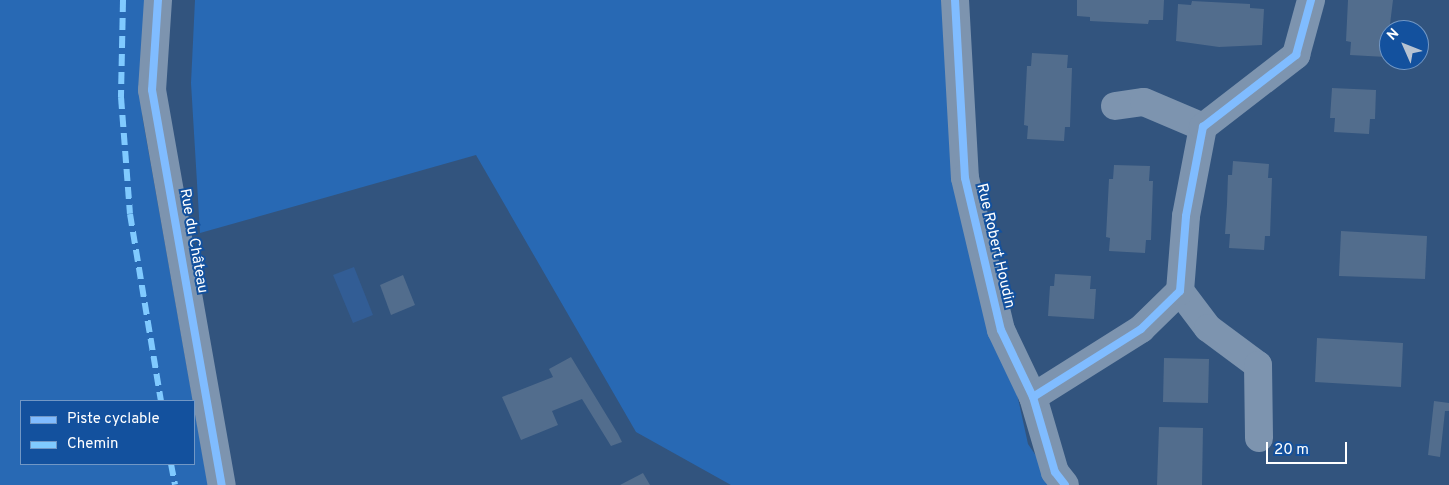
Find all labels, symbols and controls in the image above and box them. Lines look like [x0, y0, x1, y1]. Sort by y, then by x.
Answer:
north arrow [1379, 20, 1429, 70]
text: N [1384, 25, 1403, 44]
street label: Rue Robert Houdin [972, 182, 1018, 310]
street label: Rue du Château [175, 187, 211, 295]
legend [20, 400, 195, 465]
text: Piste cyclable [67, 410, 160, 429]
scale bar [1269, 432, 1350, 464]
text: Chemin [67, 435, 119, 454]
text: 20 m [1274, 441, 1309, 460]

